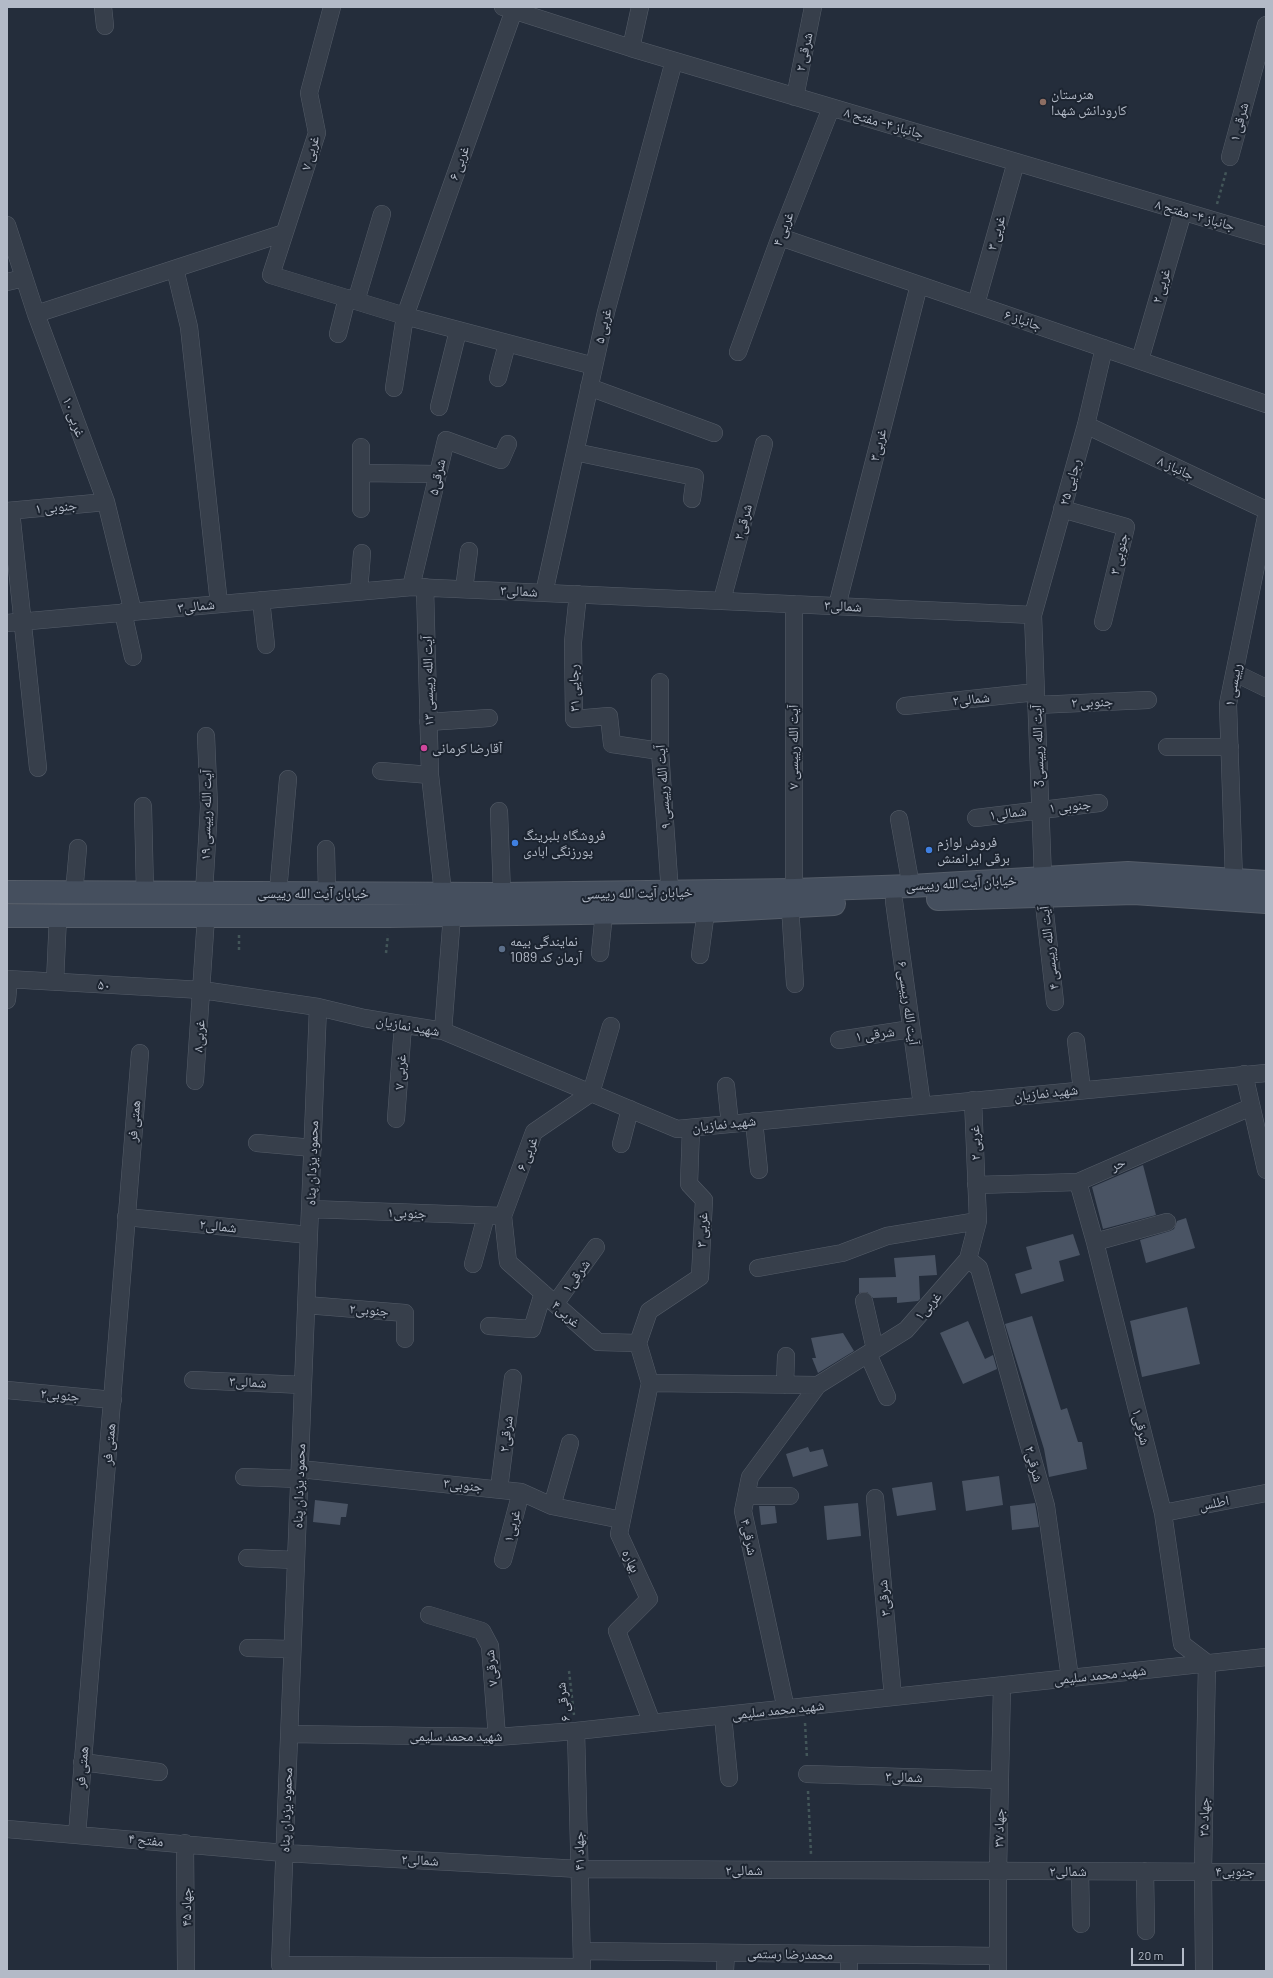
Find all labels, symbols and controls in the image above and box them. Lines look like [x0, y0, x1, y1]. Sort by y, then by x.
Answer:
street label: شرقی ۲ [792, 31, 816, 73]
place label: هنرستان کارودانش شهدا [1051, 86, 1127, 118]
marker: هنرستان کارودانش شهدا [1038, 97, 1048, 107]
street label: شرقی ۱ [1226, 101, 1252, 143]
street label: جانباز ۴- مفتح ۸ [842, 104, 926, 142]
street label: غربی ۷ [297, 134, 323, 172]
street label: غربی ۶ [445, 144, 473, 182]
street label: جانباز ۴- مفتح ۸ [1153, 196, 1237, 234]
street label: غربی ۴ [769, 210, 797, 248]
street label: غربی ۳ [983, 214, 1009, 252]
street label: غربی ۲ [1148, 267, 1174, 305]
street label: جانباز ۶ [1002, 306, 1044, 334]
street label: غربی ۵ [591, 307, 615, 345]
street label: غربی ۱۰ [59, 395, 89, 439]
street label: غربی۳ [866, 427, 890, 463]
street label: جانباز ۸ [1155, 452, 1197, 484]
street label: شرقی۵ [425, 457, 449, 497]
street label: رجایی ۲۵ [1055, 457, 1085, 507]
street label: جنوبی ۱ [34, 497, 78, 517]
street label: شرقی۲ [730, 502, 756, 542]
street label: جنوبی ۳ [1106, 532, 1132, 576]
street label: شمالی۳ [500, 582, 538, 600]
street label: شمالی۳ [177, 596, 215, 616]
street label: شمالی۳ [824, 597, 862, 615]
street label: آیت الله رییسی ۱۳ [419, 635, 437, 727]
street label: رییسی ۱ [1221, 662, 1245, 708]
street label: رجایی ۳۱ [565, 664, 583, 712]
street label: شمالی۲ [952, 689, 990, 709]
street label: جنوبی ۲ [1071, 693, 1113, 711]
street label: آیت الله رییسی3 [1028, 704, 1048, 788]
street label: آیت الله رییسی ۷ [785, 705, 801, 789]
place label: آقارضا کرمانی [432, 740, 502, 756]
marker: آقارضا کرمانی [419, 743, 429, 753]
street label: آیت الله رییسی ۹ [652, 744, 674, 830]
street label: آیت الله رییسی ۱۹ [197, 769, 215, 861]
street label: جنوبی ۱ [1048, 795, 1092, 817]
street label: شمالی۱ [988, 802, 1028, 824]
place label: فروشگاه بلبرینگ پورزنگی ابادی [523, 827, 606, 860]
place label: فروش لوازم برقی ایرانمنش [937, 834, 1010, 866]
marker: فروشگاه بلبرینگ پورزنگی ابادی [510, 838, 520, 848]
marker: فروش لوازم برقی ایرانمنش [924, 845, 934, 855]
street label: خیابان آیت الله رییسی [905, 872, 1017, 894]
street label: خیابان آیت الله رییسی [581, 884, 693, 902]
street label: خیابان آیت الله رییسی [257, 885, 369, 901]
street label: آیت الله رییسی ۴ [1036, 905, 1062, 991]
place label: نمایندگی بیمه آرمان کد 1089 [510, 933, 582, 966]
marker: نمایندگی بیمه آرمان کد 1089 [497, 944, 507, 954]
street label: آیت الله رییسی ۶ [894, 960, 922, 1046]
street label: ۵۰ [97, 976, 111, 994]
street label: شهید نمازیان [375, 1012, 441, 1040]
street label: غربی۸ [189, 1019, 209, 1053]
street label: شرقی ۱ [854, 1023, 896, 1045]
street label: غربی ۷ [390, 1054, 410, 1090]
street label: شهید نمازیان [1013, 1081, 1079, 1105]
street label: همتی فر [124, 1099, 144, 1143]
street label: شهید نمازیان [691, 1112, 757, 1136]
street label: محمود یزدان پناه [302, 1120, 322, 1206]
street label: غربی ۲ [966, 1125, 984, 1161]
street label: غربی ۶ [513, 1134, 541, 1174]
street label: حر [1108, 1153, 1128, 1175]
street label: جنوبی۱ [387, 1204, 427, 1222]
street label: غربی ۳ [693, 1212, 711, 1248]
street label: شمالی۲ [199, 1216, 237, 1236]
street label: شرقی۱ [558, 1256, 594, 1296]
street label: غربی۱ [911, 1288, 945, 1324]
street label: غربی۴ [548, 1297, 584, 1331]
street label: جنوبی۲ [349, 1300, 389, 1320]
street label: شمالی۳ [229, 1373, 267, 1391]
street label: جنوبی۲ [40, 1385, 80, 1405]
street label: شرقی۱ [1128, 1407, 1154, 1447]
street label: شرقی۲ [495, 1415, 517, 1453]
street label: همتی فر [99, 1422, 119, 1466]
street label: محمود یزدان پناه [289, 1443, 309, 1529]
street label: شرقی۲ [1021, 1444, 1047, 1484]
street label: جنوبی۳ [443, 1475, 483, 1495]
street label: اطلس [1198, 1492, 1230, 1514]
street label: غربی۱ [500, 1508, 524, 1544]
street label: شرقی۴ [737, 1517, 761, 1557]
street label: بهاره [618, 1547, 644, 1575]
street label: شرقی۳ [874, 1579, 894, 1617]
street label: شرقی۷ [481, 1649, 501, 1687]
street label: شهید محمد سلیمی [1053, 1662, 1147, 1688]
street label: شرقی ۶ [552, 1681, 574, 1723]
street label: شهید محمد سلیمی [731, 1697, 825, 1723]
street label: شهید محمد سلیمی [409, 1728, 503, 1744]
street label: همتی فر [72, 1745, 92, 1789]
street label: محمود یزدان پناه [276, 1767, 296, 1853]
street label: شمالی۳ [885, 1768, 923, 1786]
street label: جهاد ۳۵ [1195, 1797, 1213, 1837]
street label: جهاد ۳۷ [990, 1808, 1008, 1848]
street label: مفتح ۴ [128, 1830, 164, 1850]
street label: جهاد ۴۱ [570, 1831, 588, 1871]
street label: شمالی۲ [401, 1851, 439, 1869]
street label: شمالی۲ [725, 1862, 763, 1878]
street label: شمالی۲ [1049, 1863, 1087, 1879]
street label: جنوبی۴ [1215, 1863, 1255, 1879]
street label: جهاد ۴۵ [178, 1888, 194, 1926]
scale bar [1133, 1940, 1186, 1966]
street label: محمدرضا رستمی [747, 1945, 833, 1963]
text: 20 m [1138, 1948, 1164, 1962]

